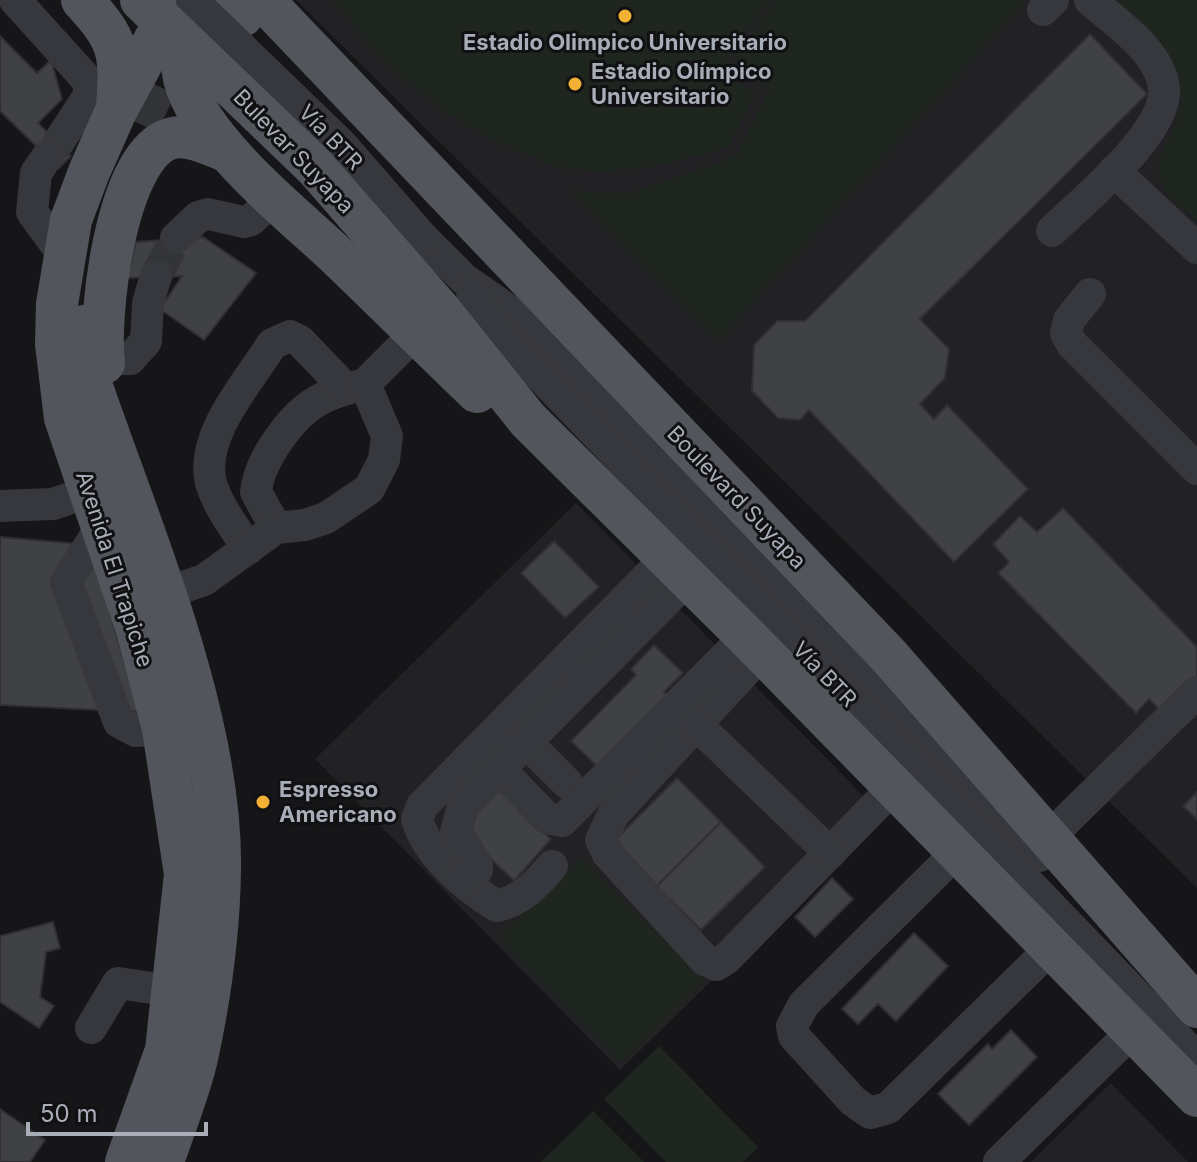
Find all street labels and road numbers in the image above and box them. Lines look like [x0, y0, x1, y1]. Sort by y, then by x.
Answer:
street label: Bulevar Suyapa [228, 84, 360, 218]
street label: Vía BTR [294, 99, 368, 175]
street label: Boulevard Suyapa [662, 420, 812, 574]
street label: Avenida El Trapiche [71, 468, 159, 670]
street label: Vía BTR [788, 636, 862, 712]

